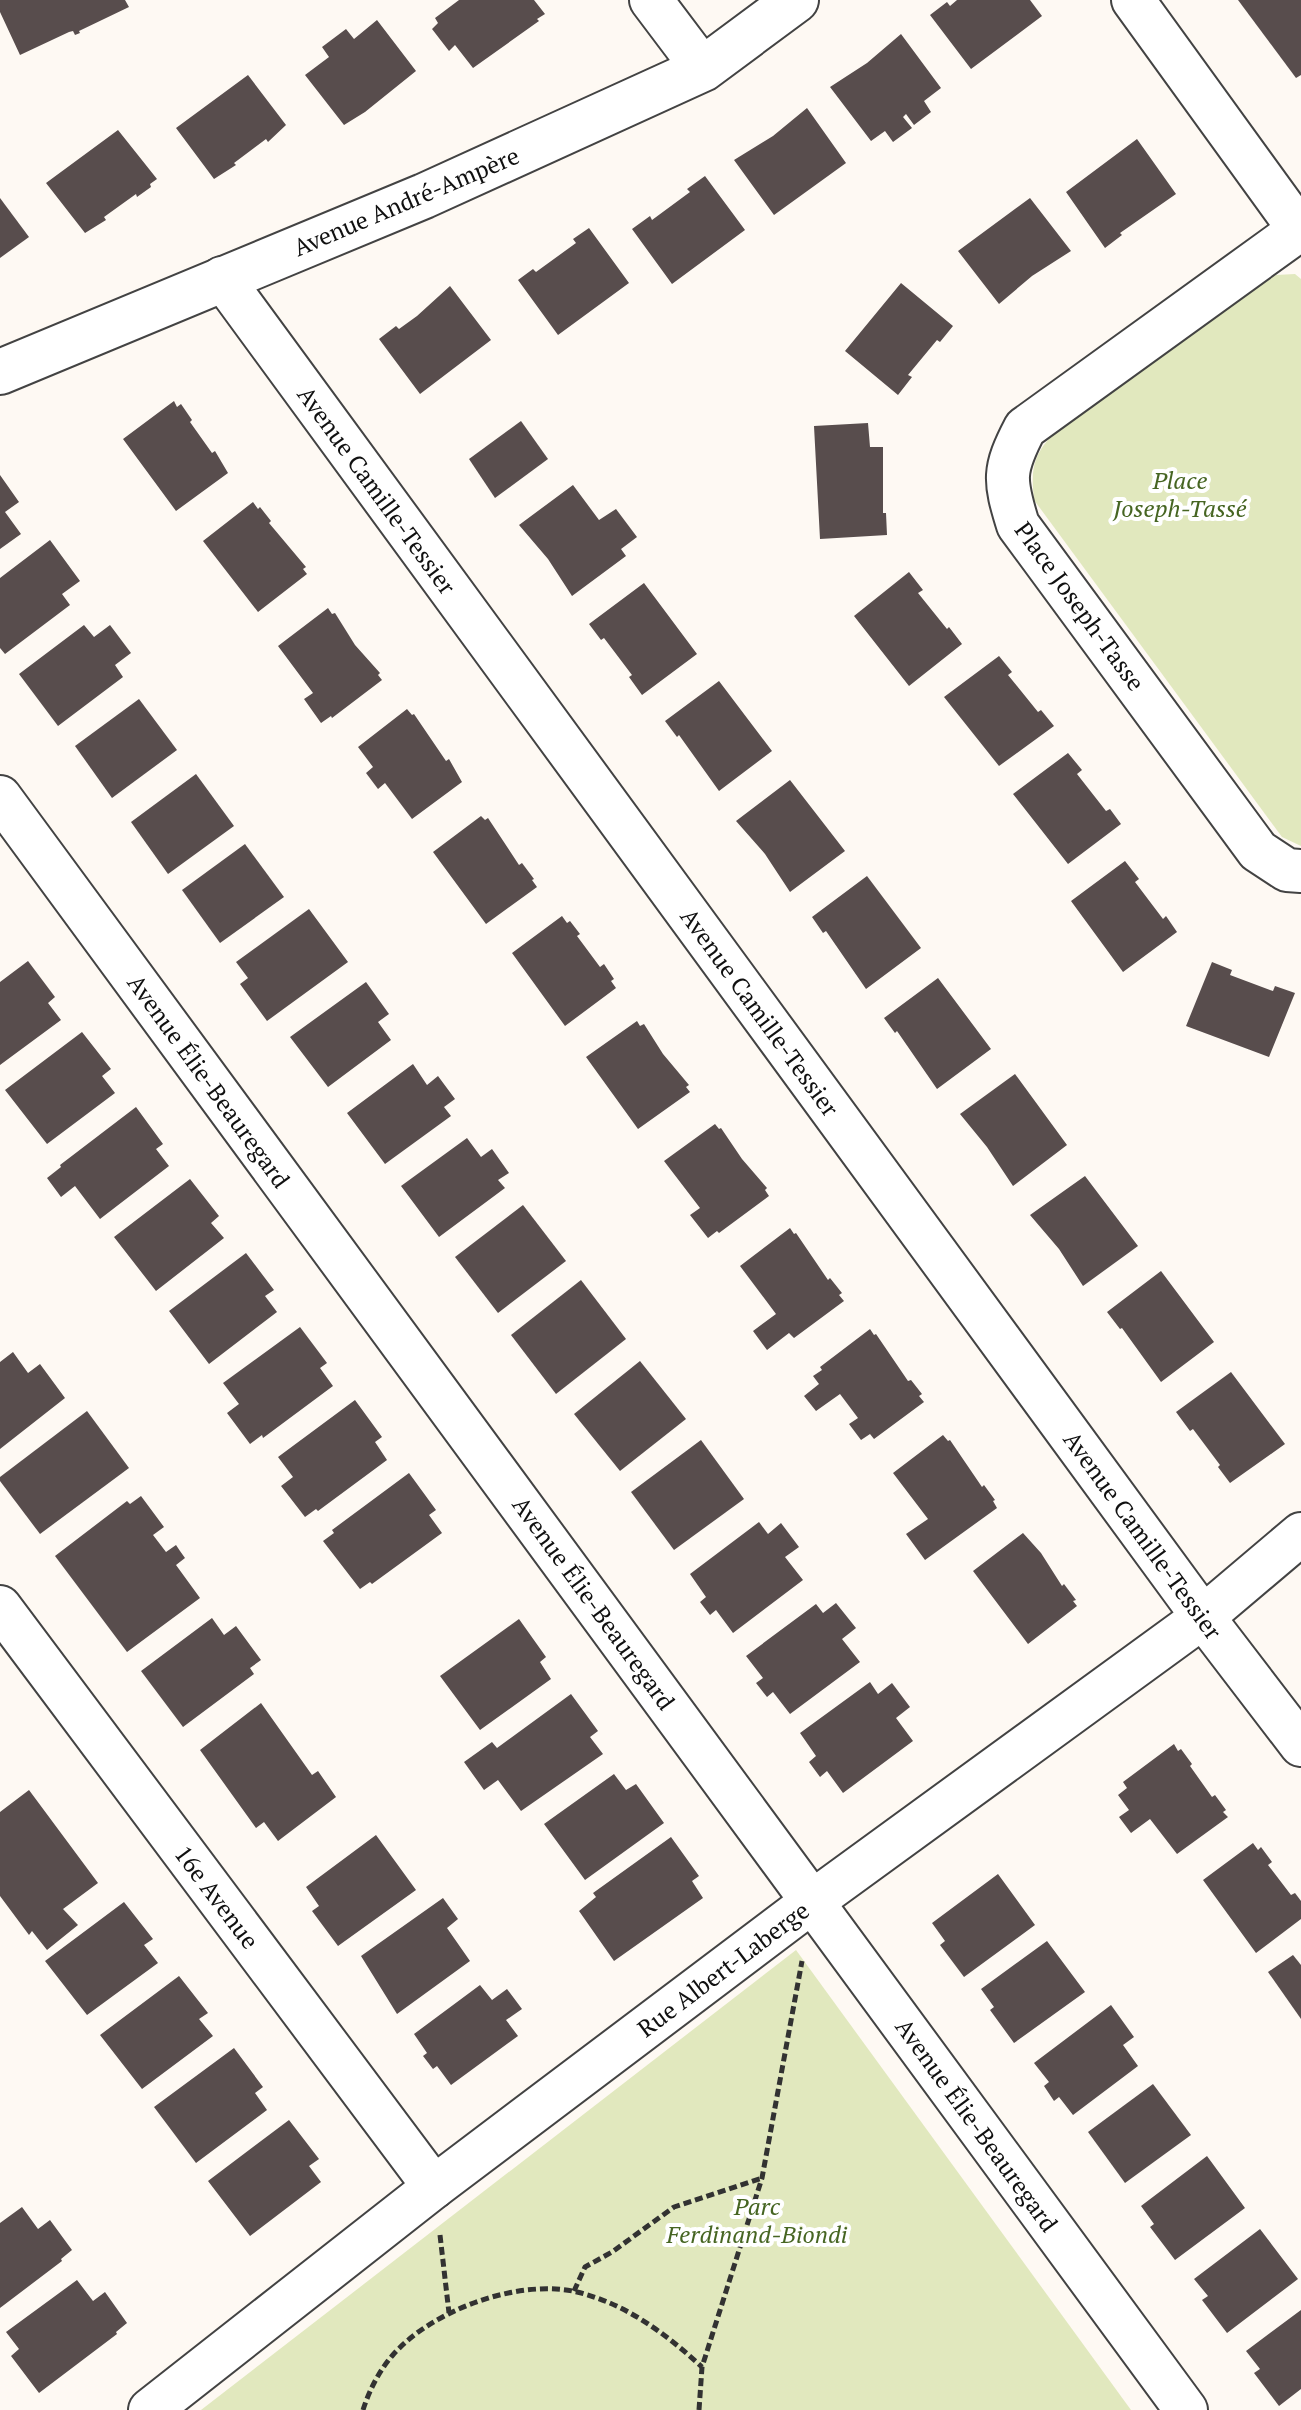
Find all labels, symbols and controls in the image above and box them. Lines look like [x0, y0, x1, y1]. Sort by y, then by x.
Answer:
street label: Avenue André-Ampère [288, 139, 524, 263]
street label: Avenue Camille-Tessier [291, 380, 464, 601]
park label: Place Joseph-Tassé [1112, 464, 1248, 524]
street label: Place Joseph-Tasse [1008, 515, 1152, 697]
street label: Avenue Camille-Tessier [674, 902, 847, 1123]
street label: Avenue Élie-Beauregard [121, 968, 297, 1194]
street label: Avenue Camille-Tessier [1057, 1425, 1230, 1646]
street label: Avenue Élie-Beauregard [506, 1490, 682, 1716]
street label: 16e Avenue [168, 1839, 266, 1955]
street label: Rue Albert-Laberge [631, 1894, 815, 2044]
street label: Avenue Élie-Beauregard [889, 2012, 1065, 2238]
park label: Parc Ferdinand-Biondi [666, 2190, 848, 2250]

